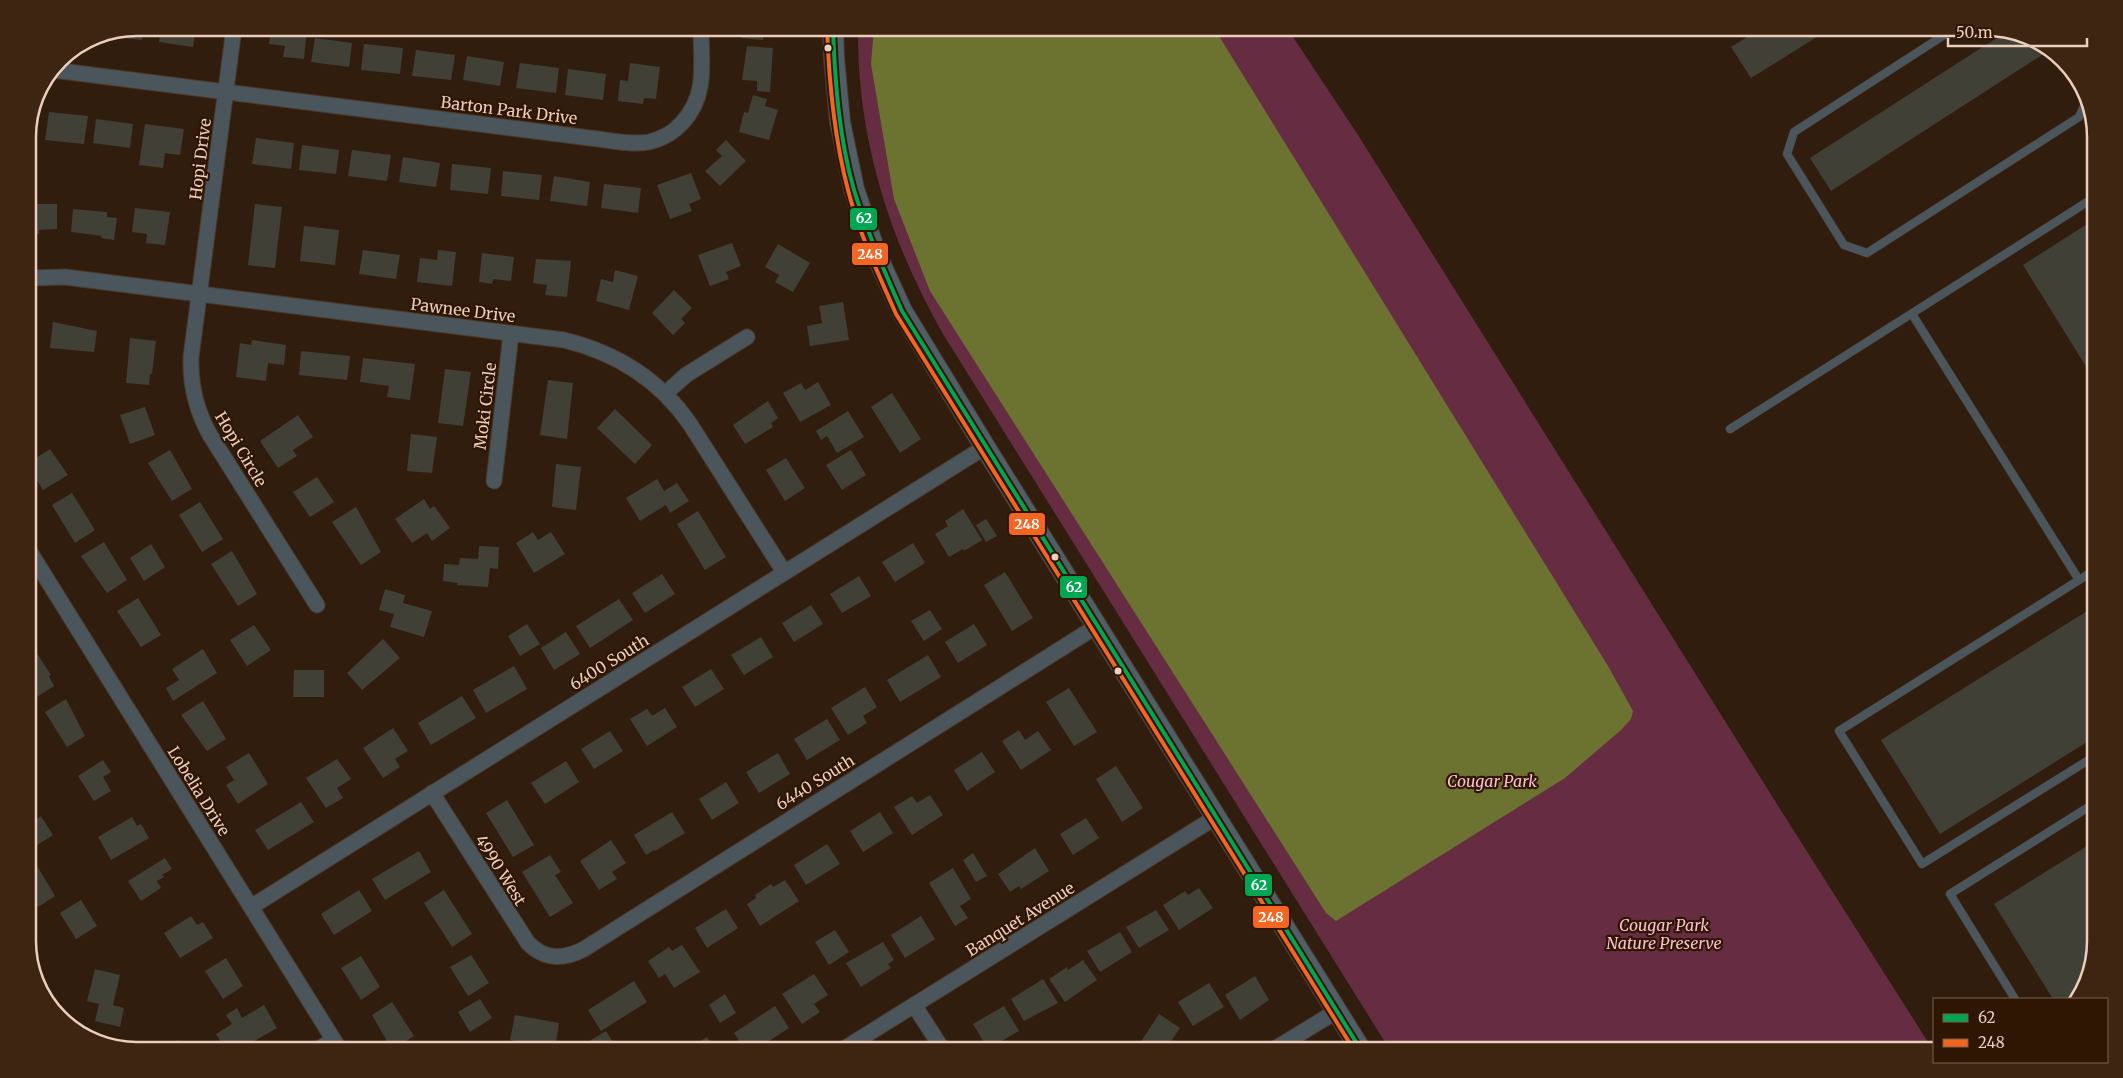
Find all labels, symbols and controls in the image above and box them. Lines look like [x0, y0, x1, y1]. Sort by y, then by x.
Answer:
scale bar [1948, 15, 2087, 47]
text: 50 m [1956, 23, 1993, 42]
unlabelled marker [823, 43, 833, 53]
street label: Barton Park Drive [440, 92, 578, 128]
street label: Hopi Drive [185, 117, 215, 201]
line badge: 62 [849, 207, 878, 231]
text: 62 [856, 209, 872, 227]
line badge: 248 [851, 242, 889, 266]
text: 248 [857, 245, 883, 263]
street label: Pawnee Drive [410, 294, 516, 326]
street label: Moki Circle [470, 361, 500, 451]
street label: Hopi Circle [211, 408, 271, 490]
line badge: 248 [1008, 512, 1046, 536]
text: 248 [1014, 515, 1040, 533]
unlabelled marker [1050, 552, 1060, 562]
line badge: 62 [1059, 575, 1088, 599]
text: 62 [1066, 578, 1082, 596]
street label: 6400 South [566, 630, 653, 694]
unlabelled marker [1113, 666, 1123, 676]
street label: Lobelia Drive [164, 743, 234, 839]
street label: 6440 South [772, 750, 858, 814]
park label: Cougar Park [1447, 771, 1537, 791]
street label: 4990 West [471, 831, 531, 910]
line badge: 62 [1244, 873, 1273, 897]
text: 62 [1251, 876, 1267, 894]
street label: Banquet Avenue [962, 878, 1078, 960]
line badge: 248 [1252, 905, 1290, 929]
text: 248 [1258, 908, 1284, 926]
park label: Cougar Park Nature Preserve [1606, 915, 1722, 953]
legend [1933, 998, 2108, 1063]
text: 62 [1978, 1008, 1995, 1027]
text: 248 [1978, 1033, 2005, 1052]

